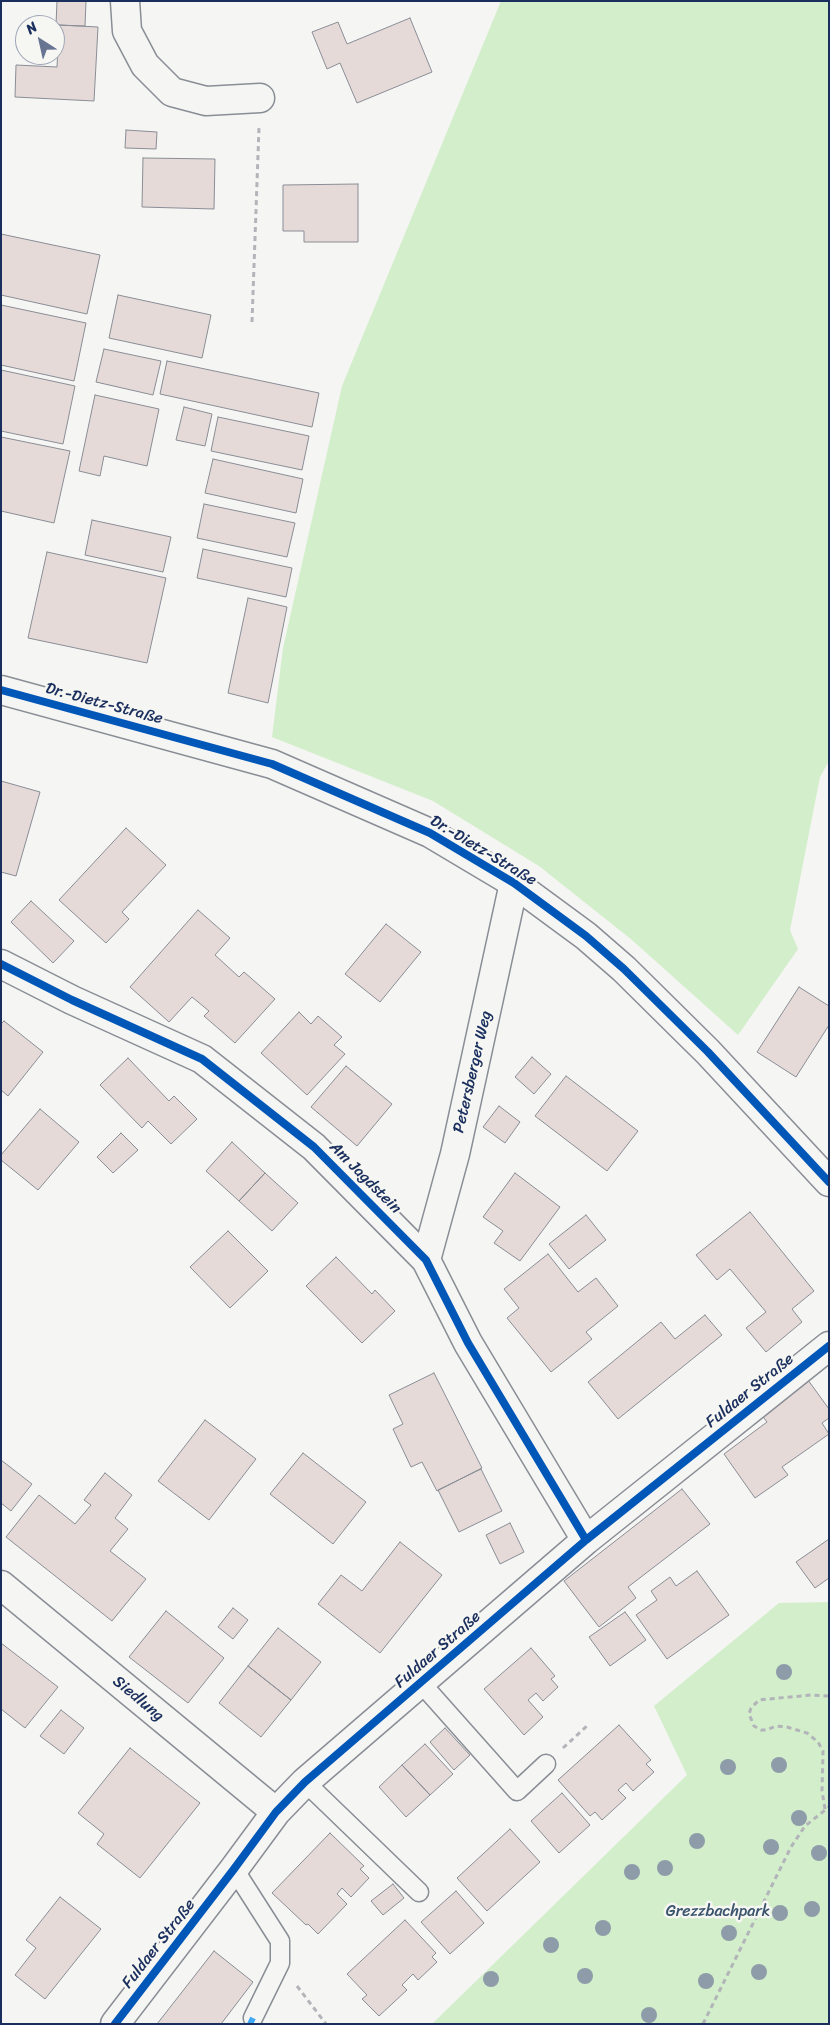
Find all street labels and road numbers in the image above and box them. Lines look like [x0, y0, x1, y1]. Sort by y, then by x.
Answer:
street label: Dr.-Dietz-Straße [43, 679, 165, 729]
street label: Dr.-Dietz-Straße [426, 812, 540, 890]
street label: Petersberger Weg [450, 1009, 496, 1135]
street label: Am Jagdstein [325, 1138, 405, 1218]
street label: Fuldaer Straße [702, 1350, 798, 1432]
street label: Fuldaer Straße [391, 1607, 485, 1693]
street label: Siedlung [108, 1672, 168, 1726]
street label: Fuldaer Straße [118, 1896, 200, 1992]

